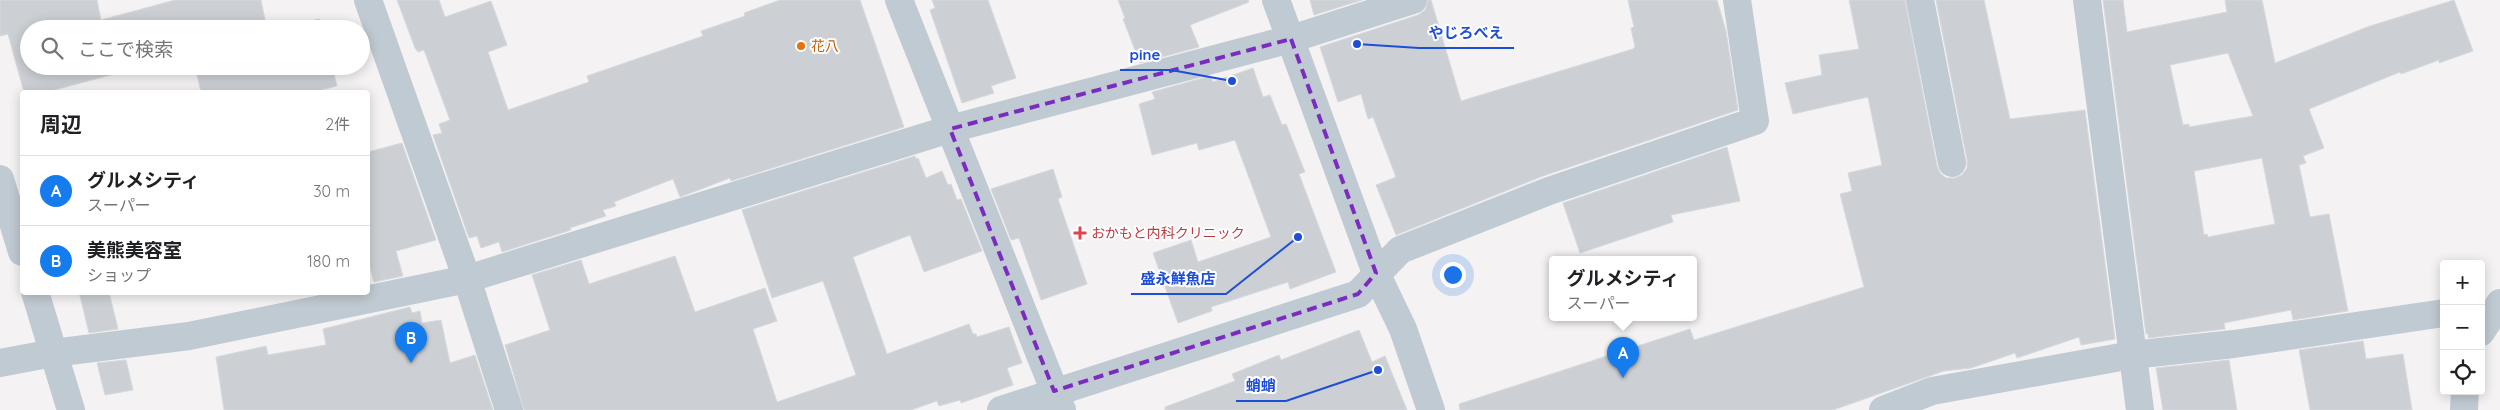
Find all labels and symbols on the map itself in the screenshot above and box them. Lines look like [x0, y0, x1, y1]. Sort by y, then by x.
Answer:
callout: やじろべえ [1419, 18, 1514, 48]
text: やじろべえ [1428, 23, 1504, 42]
place label: 花八 [811, 37, 839, 55]
marker: 花八 [795, 40, 807, 52]
callout: pine [1120, 40, 1171, 70]
text: pine [1130, 45, 1161, 64]
place label: おかもと内科クリニック [1091, 224, 1245, 242]
marker: おかもと内科クリニック [1073, 226, 1087, 240]
your location [1440, 262, 1466, 288]
callout: 盛永鮮魚店 [1131, 264, 1226, 294]
text: 盛永鮮魚店 [1140, 269, 1216, 288]
pin: B [395, 322, 427, 363]
pin: A [1607, 337, 1639, 378]
callout: 蛸蛸 [1236, 371, 1286, 401]
text: 蛸蛸 [1246, 376, 1276, 395]

